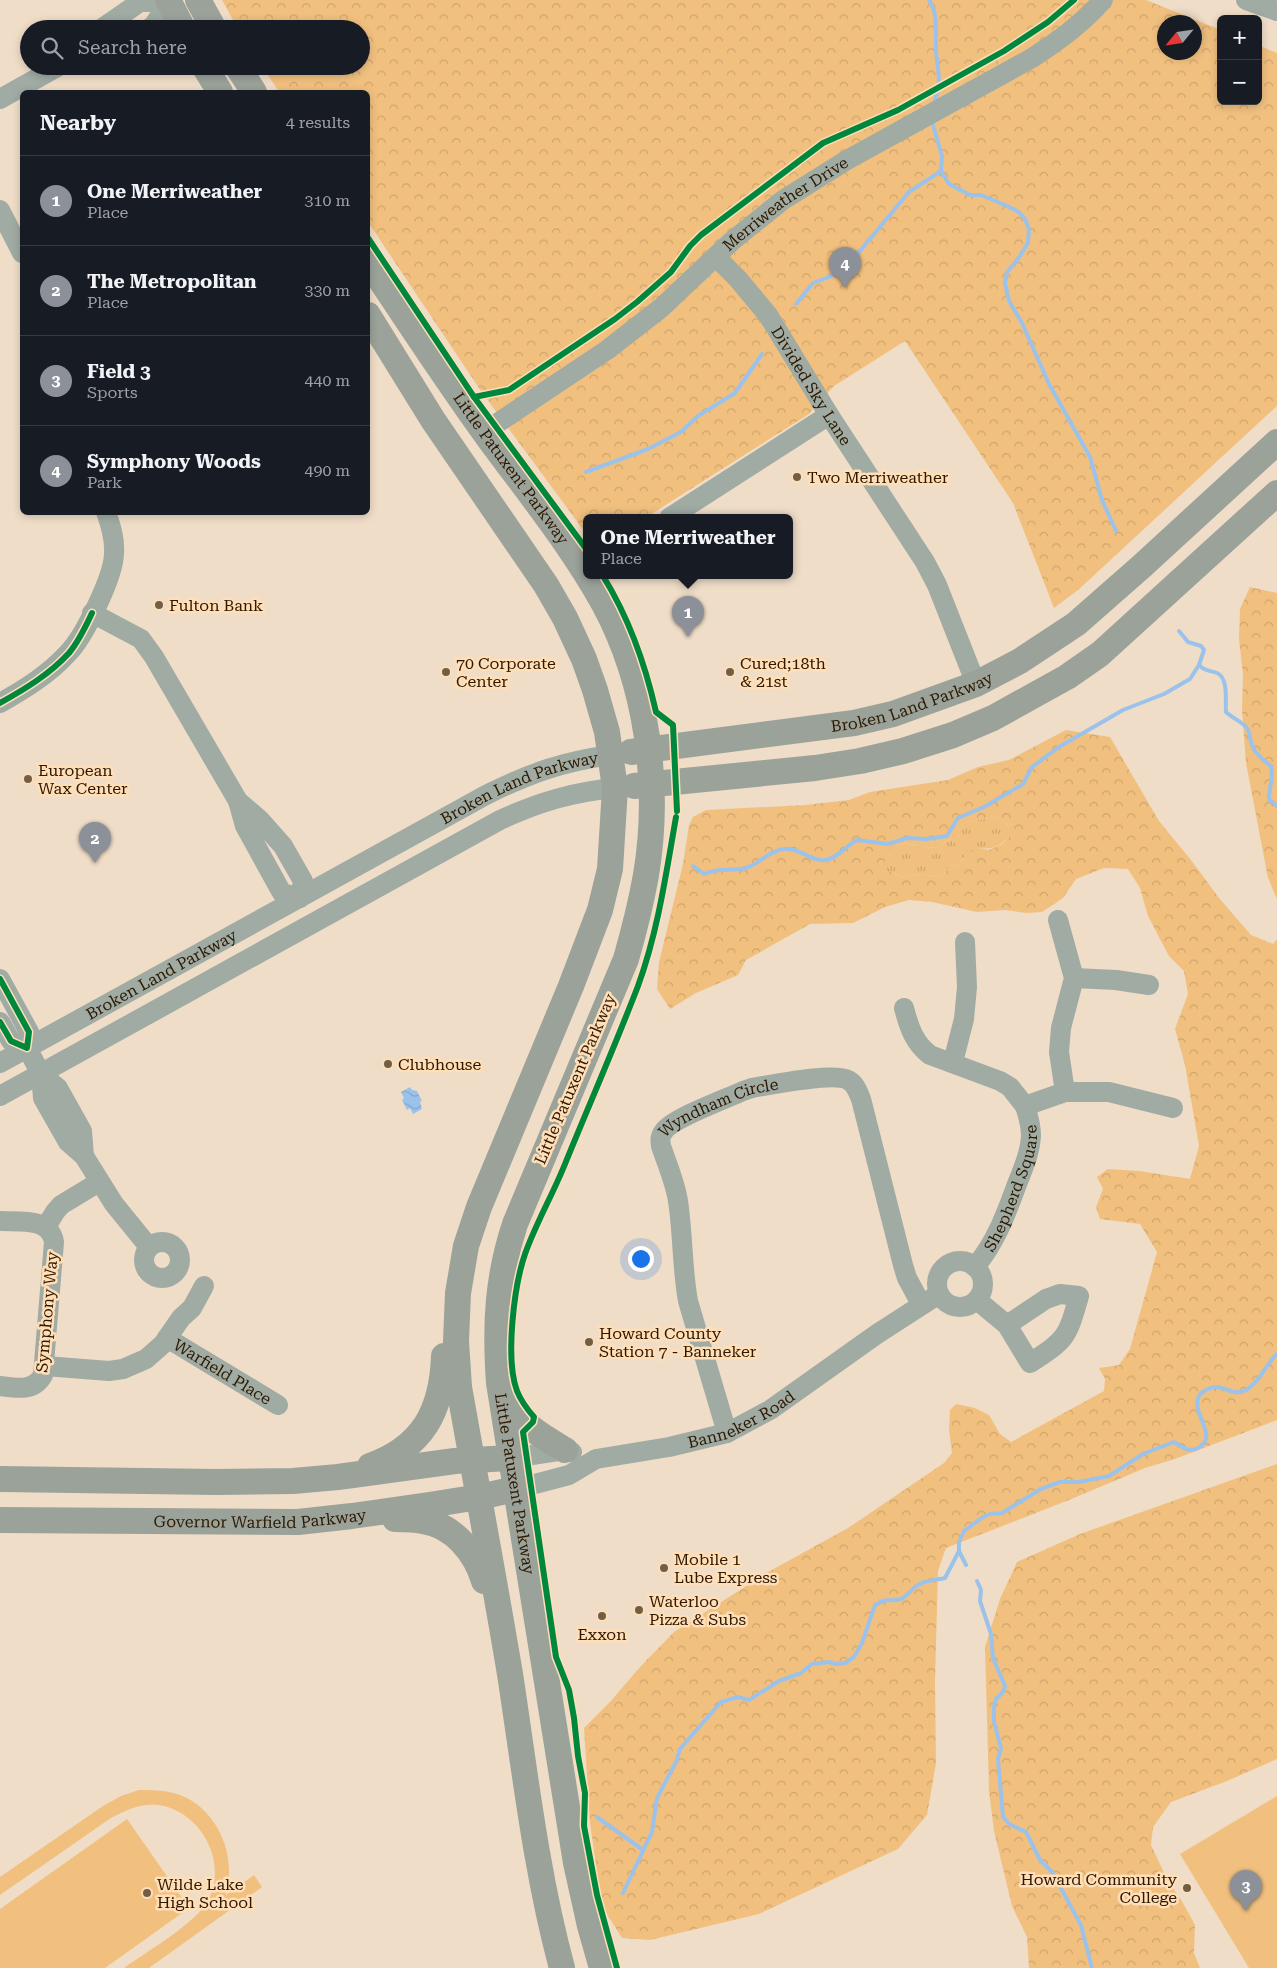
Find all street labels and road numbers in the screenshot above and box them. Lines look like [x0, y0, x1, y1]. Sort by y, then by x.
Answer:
street label: Merriweather Drive [718, 152, 852, 255]
street label: Divided Sky Lane [768, 323, 856, 449]
street label: Little Patuxent Parkway [450, 389, 573, 548]
street label: Broken Land Parkway [830, 667, 996, 735]
street label: Broken Land Parkway [437, 747, 600, 828]
street label: Broken Land Parkway [82, 925, 240, 1023]
street label: Little Patuxent Parkway [530, 990, 620, 1167]
street label: Wyndham Circle [654, 1074, 780, 1141]
street label: Shepherd Square [979, 1124, 1041, 1255]
street label: Symphony Way [32, 1250, 62, 1373]
street label: Warfield Place [170, 1335, 275, 1409]
street label: Banneker Road [686, 1386, 798, 1452]
street label: Little Patuxent Parkway [491, 1392, 539, 1576]
street label: Governor Warfield Parkway [154, 1505, 368, 1532]

